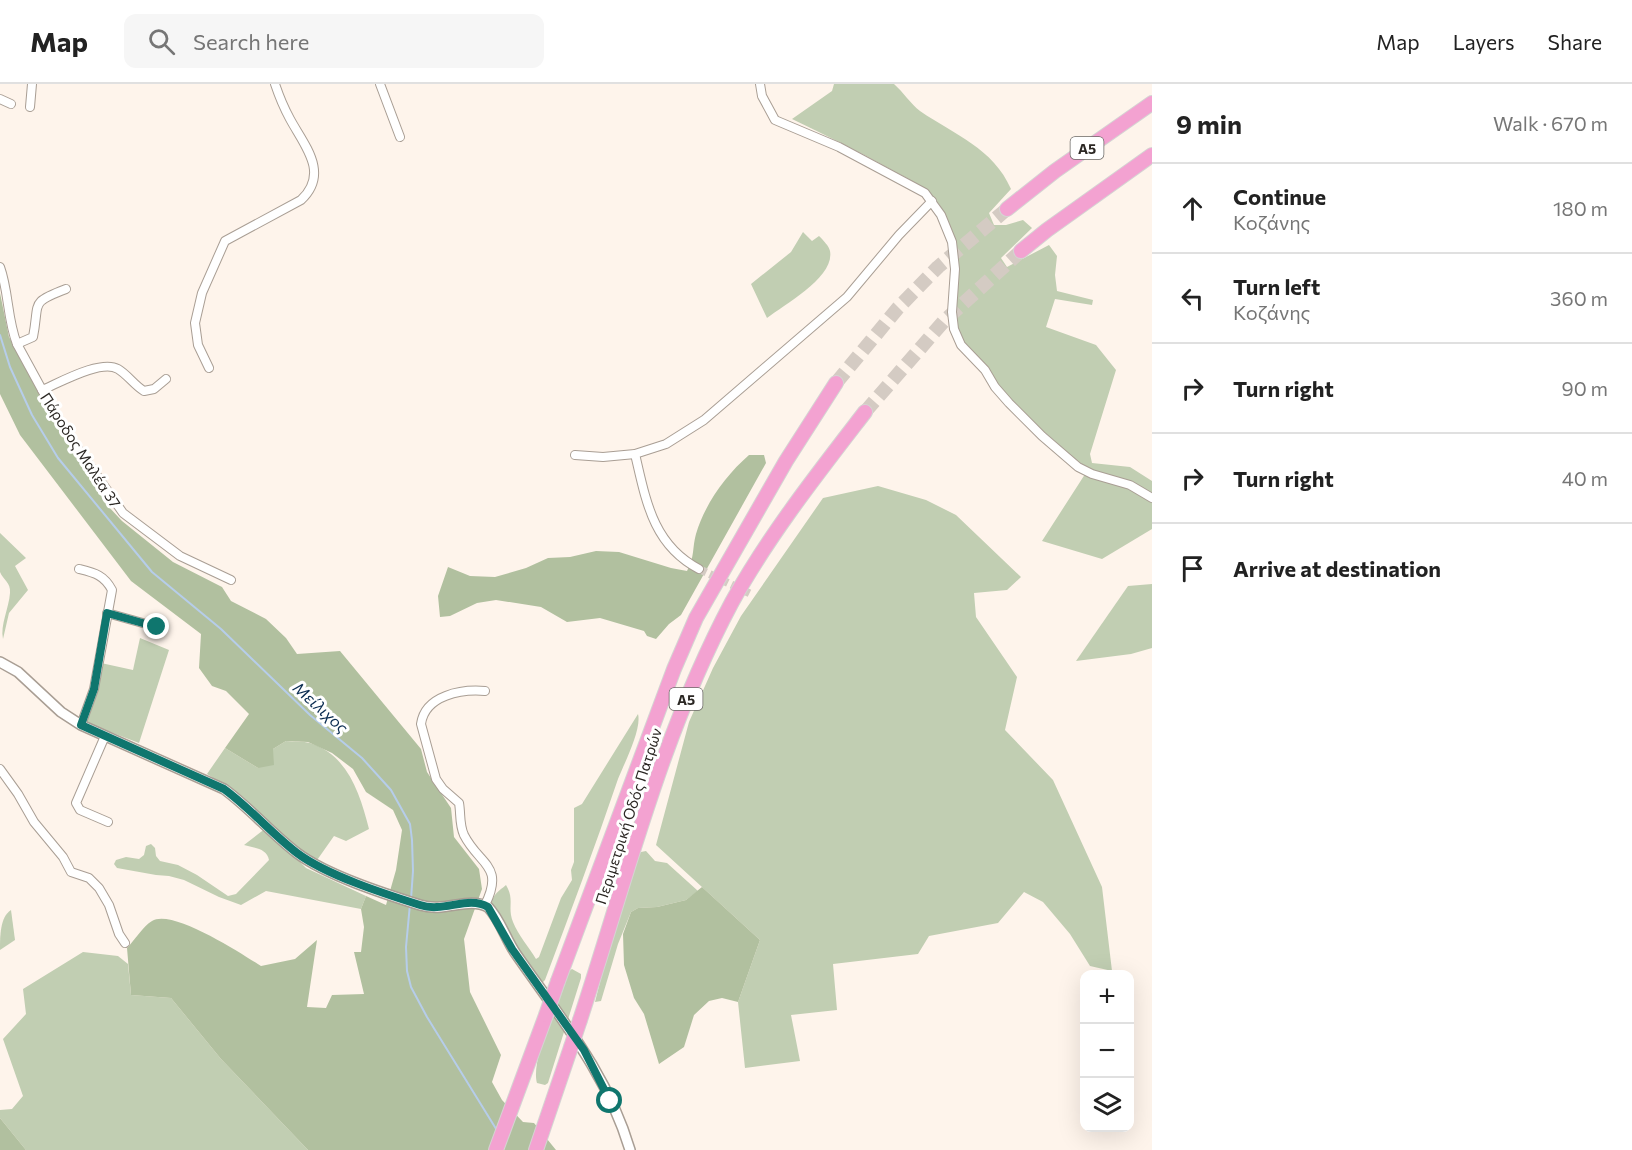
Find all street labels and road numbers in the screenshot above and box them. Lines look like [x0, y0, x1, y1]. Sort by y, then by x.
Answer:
road number: Α5 [1070, 137, 1104, 159]
street label: Πάροδος Μαλέα 37 [37, 389, 125, 511]
road number: Α5 [670, 688, 702, 710]
street label: Περιμετρική Οδός Πατρών [591, 725, 665, 906]

